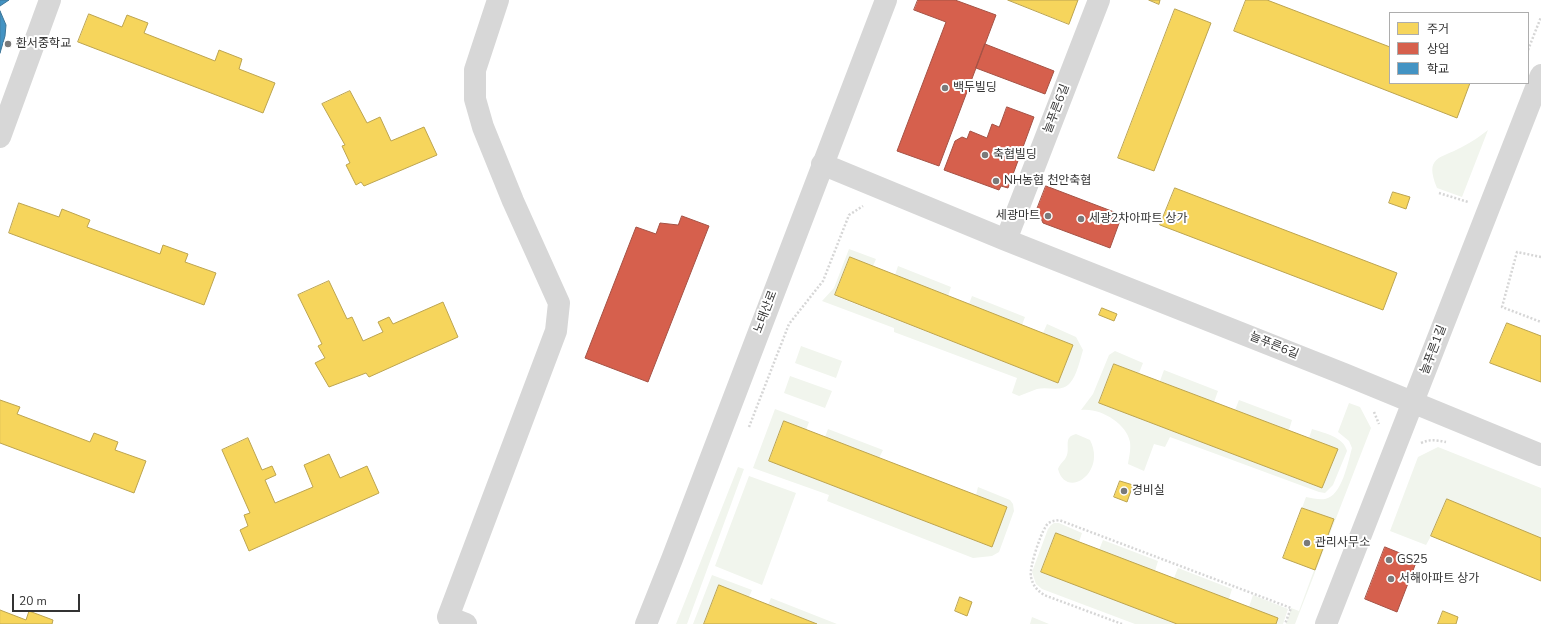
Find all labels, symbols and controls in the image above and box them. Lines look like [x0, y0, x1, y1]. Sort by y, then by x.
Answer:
legend [1389, 12, 1529, 84]
text: 주거 [1427, 21, 1449, 37]
place label: 환서중학교 [16, 37, 71, 51]
marker: 환서중학교 [3, 39, 13, 49]
text: 상업 [1427, 41, 1449, 57]
text: 학교 [1427, 61, 1449, 77]
place label: 백두빌딩 [953, 81, 997, 95]
street label: 늘푸른6길 [1041, 82, 1073, 136]
marker: 백두빌딩 [940, 83, 950, 93]
place label: 축협빌딩 [993, 148, 1037, 162]
marker: 축협빌딩 [980, 150, 990, 160]
place label: NH농협 천안축협 [1004, 174, 1091, 188]
marker: NH농협 천안축협 [991, 176, 1001, 186]
place label: 세광마트 [996, 209, 1040, 223]
marker: 세광마트 [1043, 211, 1053, 221]
place label: 세광2차아파트 상가 [1089, 212, 1188, 226]
marker: 세광2차아파트 상가 [1076, 214, 1086, 224]
street label: 노태산로 [751, 289, 781, 335]
street label: 늘푸른1길 [1418, 323, 1450, 377]
street label: 늘푸른6길 [1247, 330, 1301, 362]
place label: 경비실 [1132, 484, 1165, 498]
marker: 경비실 [1119, 486, 1129, 496]
place label: 관리사무소 [1315, 536, 1370, 550]
marker: 관리사무소 [1302, 538, 1312, 548]
place label: GS25 [1397, 553, 1427, 567]
marker: GS25 [1384, 555, 1394, 565]
place label: 서해아파트 상가 [1399, 572, 1479, 586]
marker: 서해아파트 상가 [1386, 574, 1396, 584]
scale bar [14, 586, 82, 612]
text: 20 m [19, 593, 47, 609]

